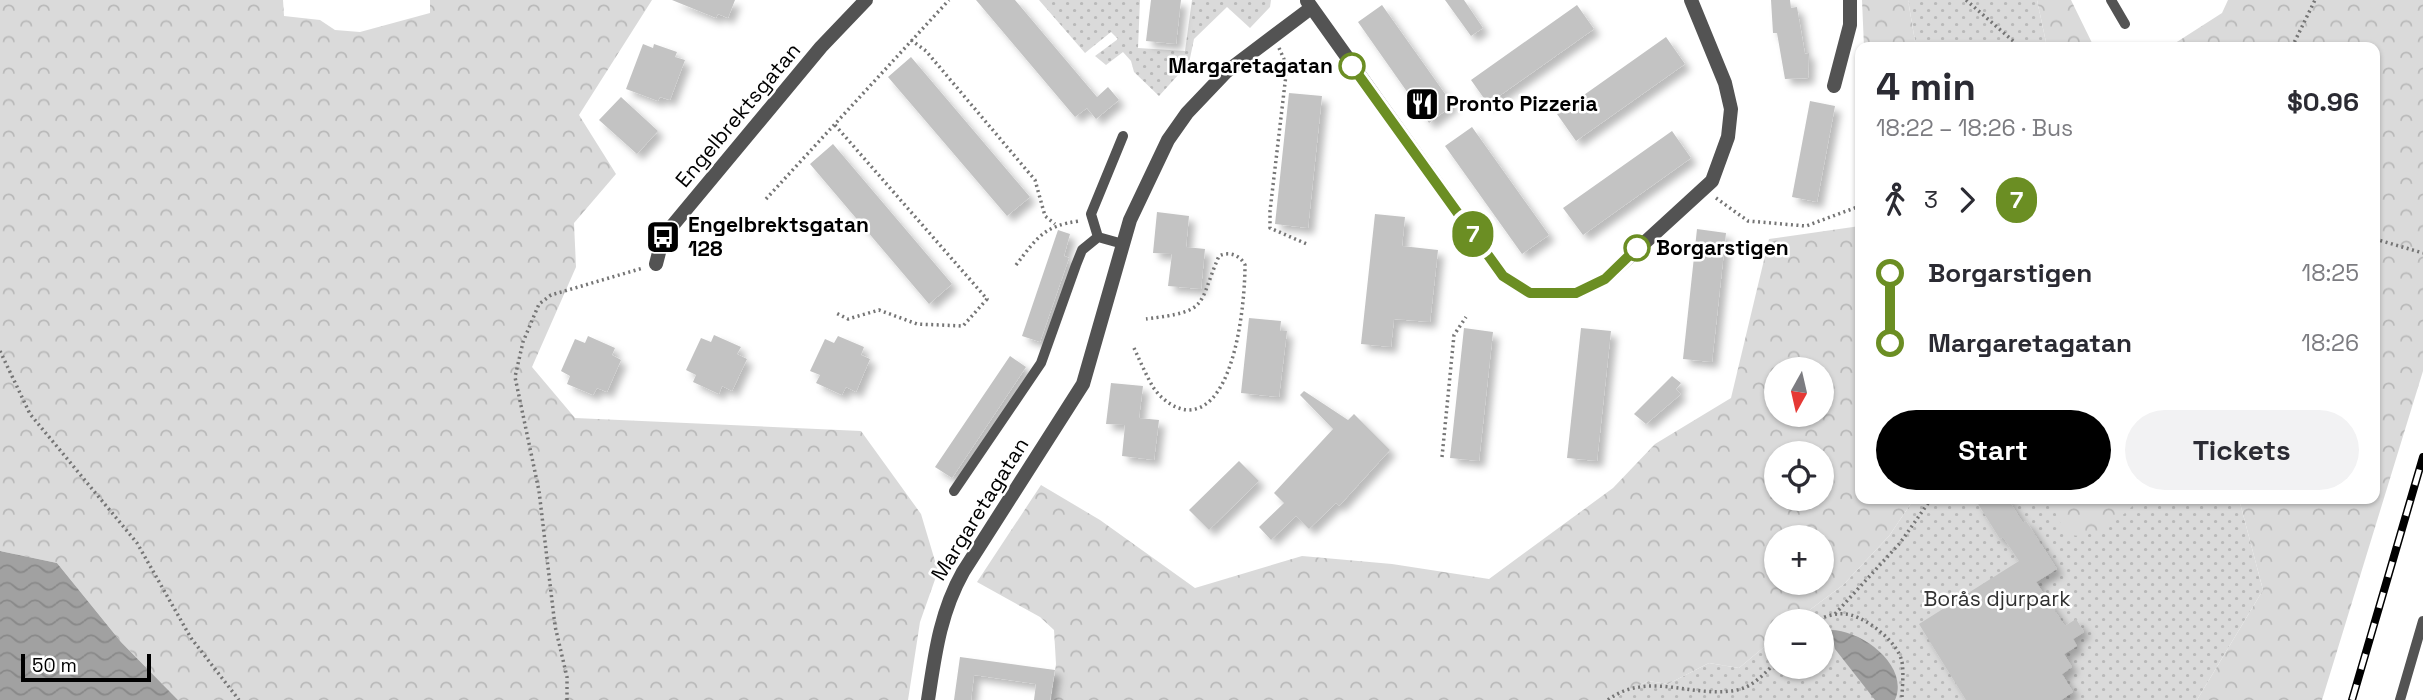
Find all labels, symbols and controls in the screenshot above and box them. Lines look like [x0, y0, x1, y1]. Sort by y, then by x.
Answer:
street label: Engelbrektsgatan [669, 37, 806, 193]
place label: Margaretagatan [1168, 52, 1333, 79]
marker: Margaretagatan [1339, 53, 1365, 79]
text: 4 min [1876, 63, 1976, 111]
restaurant icon: Pronto Pizzeria [1403, 85, 1441, 123]
text: $0.96 [2287, 85, 2359, 119]
place label: Pronto Pizzeria [1446, 90, 1598, 117]
text: 18:22 – 18:26 · Bus [1876, 113, 2073, 143]
icon: walk [1876, 181, 1914, 219]
icon: forward [1948, 181, 1986, 219]
text: 7 [2010, 184, 2023, 215]
text: 3 [1924, 185, 1938, 215]
place label: Engelbrektsgatan 128 [688, 211, 869, 262]
line badge: 7 [1450, 211, 1496, 257]
bus stop icon: Engelbrektsgatan 128 [644, 218, 682, 256]
text: 7 [1466, 218, 1480, 249]
place label: Borgarstigen [1656, 234, 1789, 261]
marker: Borgarstigen [1624, 235, 1650, 261]
text: Borgarstigen [1928, 256, 2092, 290]
text: 18:25 [2302, 258, 2359, 288]
text: Margaretagatan [1928, 326, 2132, 360]
text: 18:26 [2301, 328, 2359, 358]
north arrow [1764, 357, 1834, 427]
map controls [1764, 357, 1834, 679]
button: Start [1876, 410, 2111, 490]
button: Tickets [2125, 410, 2359, 490]
street label: Margaretagatan [925, 432, 1034, 585]
button: locate [1764, 441, 1834, 511]
button: + [1764, 525, 1834, 595]
park label: Borås djurpark [1923, 585, 2071, 612]
button: − [1764, 609, 1834, 679]
scale bar [21, 651, 150, 683]
text: 50 m [32, 653, 77, 678]

